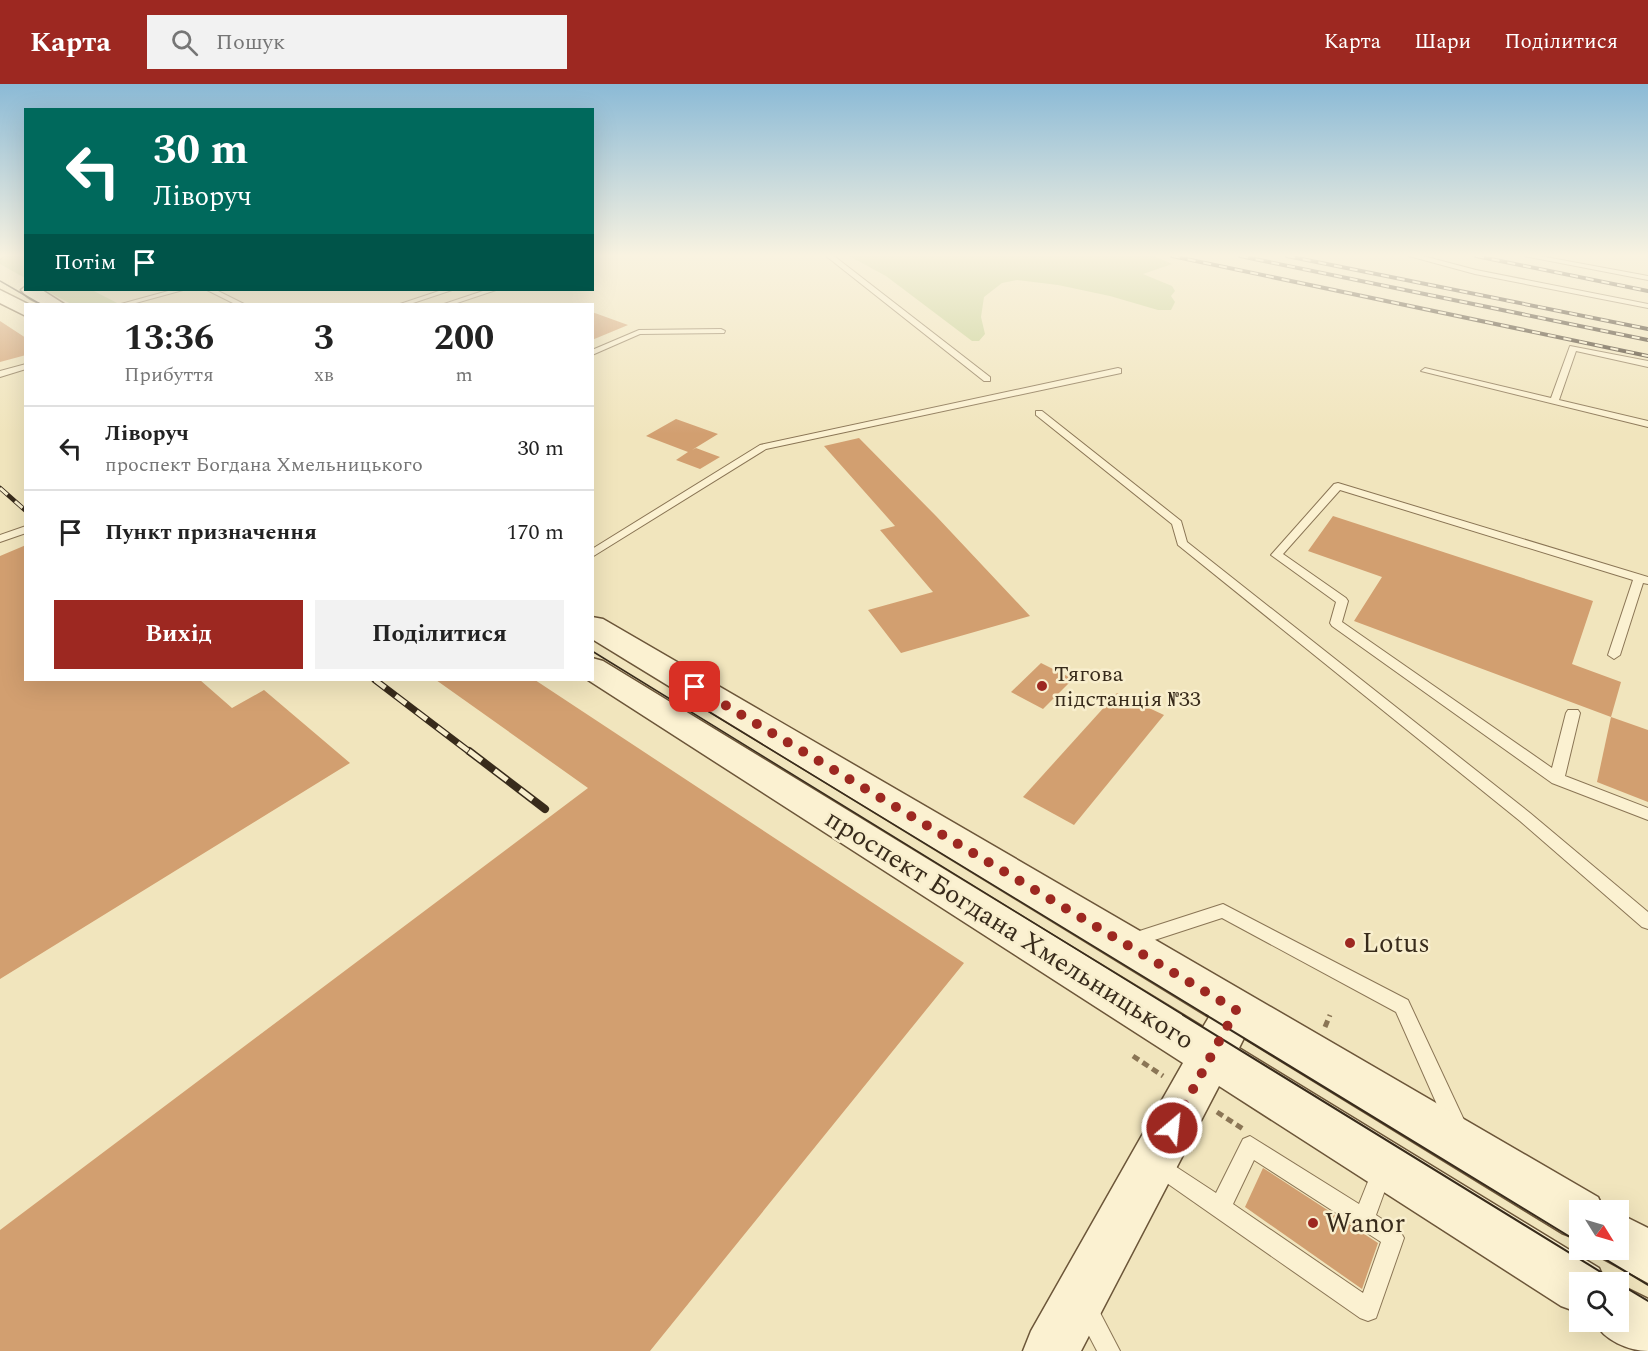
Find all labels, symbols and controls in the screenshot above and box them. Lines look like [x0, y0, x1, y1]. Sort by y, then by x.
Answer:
search box [147, 15, 567, 69]
text: Карта [30, 21, 111, 64]
icon: search [168, 26, 201, 59]
text: Пошук [216, 26, 285, 59]
text: Карта [1324, 26, 1381, 58]
text: Шари [1414, 26, 1471, 58]
text: Поділитися [1504, 26, 1618, 58]
text: 30 m [153, 119, 248, 182]
icon: left [54, 132, 132, 210]
text: Ліворуч [153, 176, 252, 218]
text: Потім [54, 246, 116, 279]
icon: arrive [128, 246, 161, 279]
text: 13:36 [124, 311, 214, 366]
text: 3 [314, 311, 334, 366]
text: 200 [434, 311, 494, 366]
text: Прибуття [124, 360, 214, 390]
text: хв [314, 360, 334, 390]
text: m [455, 360, 473, 390]
text: Ліворуч [105, 417, 189, 450]
icon: left [54, 432, 87, 465]
text: 30 m [518, 432, 564, 465]
text: проспект Богдана Хмельницького [105, 450, 423, 480]
icon: arrive [54, 516, 87, 549]
text: Пункт призначення [105, 516, 317, 549]
text: 170 m [507, 516, 564, 549]
button: Вихід [54, 600, 303, 669]
button: Поділитися [315, 600, 564, 669]
place label: Тягова пiдстанцiя №33 [1054, 658, 1201, 716]
pin [669, 661, 720, 712]
icon: arrive [678, 670, 711, 703]
marker: Тягова пiдстанцiя №33 [1035, 679, 1049, 693]
street label: проспект Богдана Хмельницького [816, 798, 1202, 1061]
place label: Lotus [1362, 923, 1430, 965]
marker: Lotus [1343, 936, 1357, 950]
position arrow [1140, 1096, 1204, 1160]
north arrow [1569, 1200, 1629, 1260]
map controls [1569, 1200, 1629, 1332]
place label: Wanor [1325, 1203, 1405, 1245]
marker: Wanor [1306, 1216, 1320, 1230]
button: search [1569, 1272, 1629, 1332]

